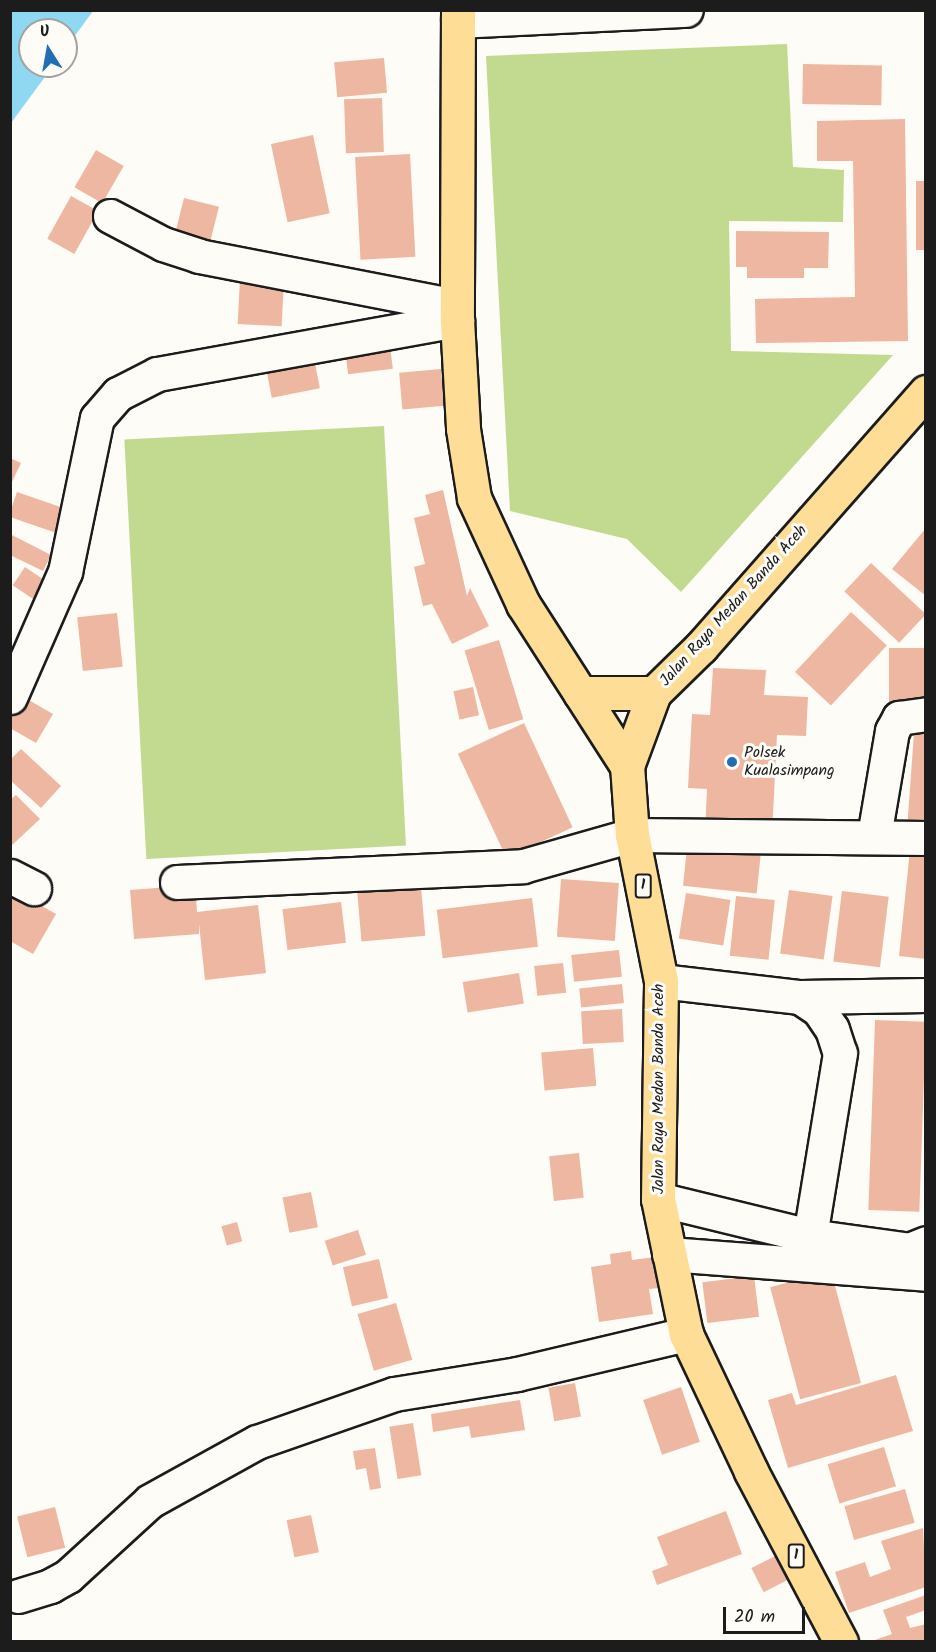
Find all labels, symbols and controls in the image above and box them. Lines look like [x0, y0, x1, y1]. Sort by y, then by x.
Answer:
north arrow [18, 18, 78, 78]
text: U [38, 19, 52, 45]
street label: Jalan Raya Medan Banda Aceh [656, 521, 812, 691]
place label: Polsek Kualasimpang [744, 743, 835, 781]
marker: Polsek Kualasimpang [725, 755, 739, 769]
road number: 1 [634, 874, 652, 898]
street label: Jalan Raya Medan Banda Aceh [649, 984, 669, 1194]
road number: 1 [787, 1544, 805, 1568]
scale bar [726, 1595, 808, 1633]
text: 20 m [734, 1603, 775, 1632]

